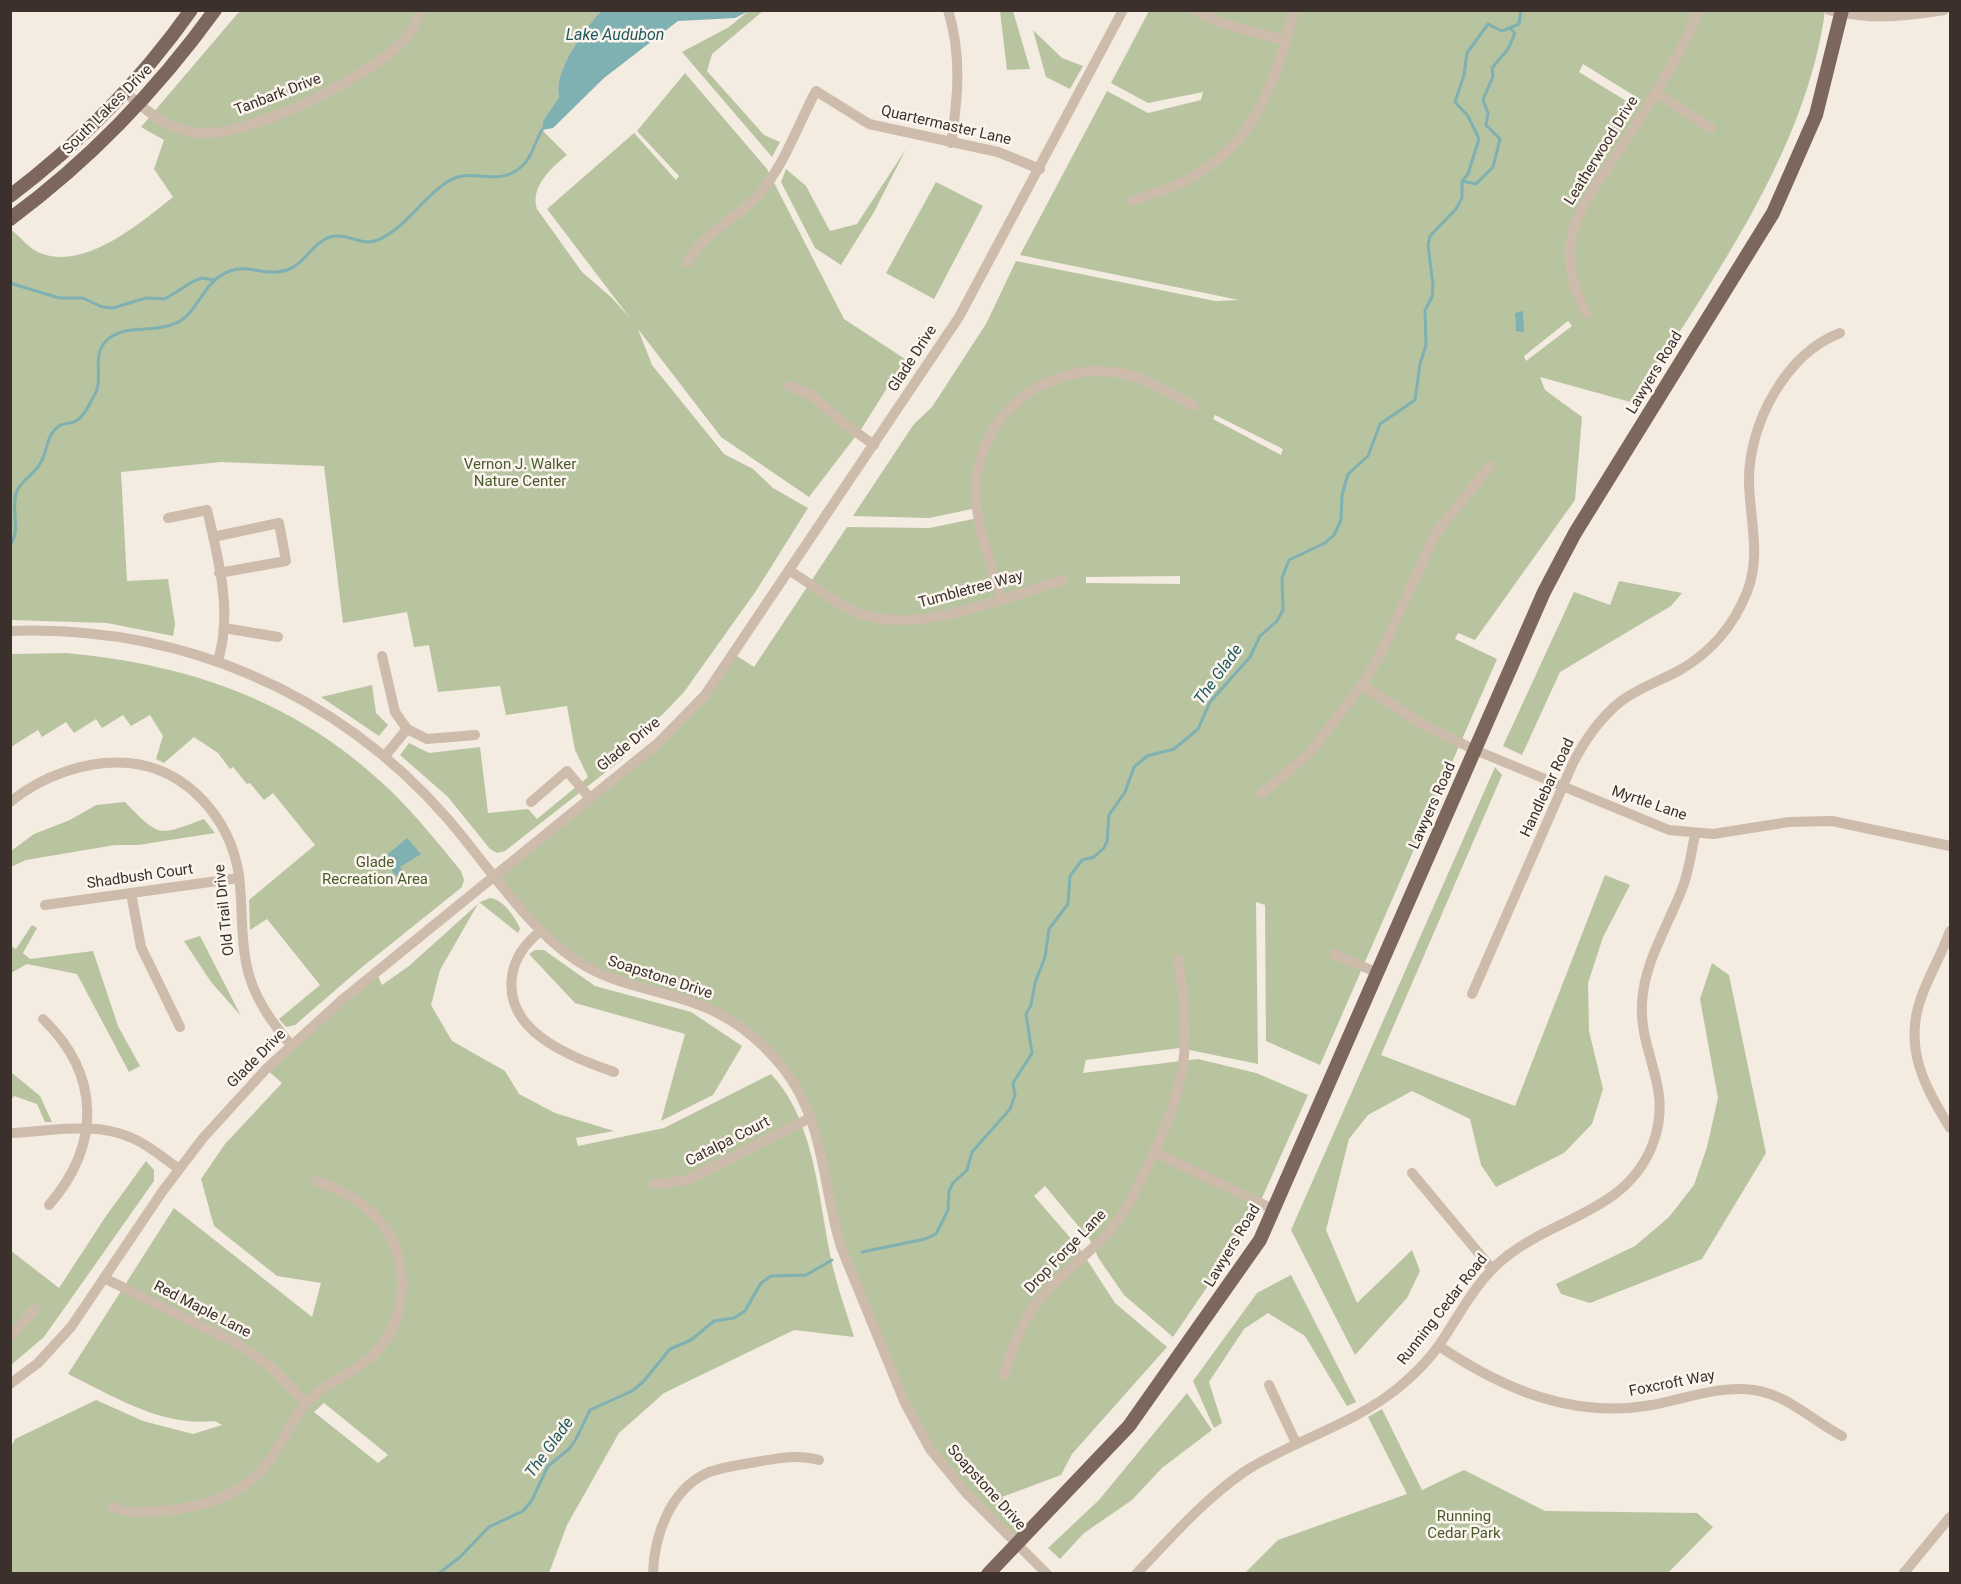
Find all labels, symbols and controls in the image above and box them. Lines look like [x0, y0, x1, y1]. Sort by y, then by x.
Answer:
water label: Lake Audubon [566, 26, 664, 46]
street label: South Lakes Drive [59, 61, 157, 159]
street label: Tanbark Drive [232, 70, 324, 120]
street label: Leatherwood Drive [1561, 93, 1643, 209]
street label: Quartermaster Lane [879, 102, 1013, 150]
street label: Glade Drive [885, 322, 941, 396]
street label: Lawyers Road [1623, 328, 1687, 418]
park label: Vernon J. Walker Nature Center [464, 456, 576, 491]
street label: Tumbletree Way [917, 567, 1025, 613]
water label: The Glade [1191, 641, 1247, 709]
street label: Glade Drive [594, 714, 664, 776]
street label: Handlebar Road [1517, 736, 1579, 840]
street label: Lawyers Road [1406, 760, 1460, 852]
street label: Myrtle Lane [1609, 783, 1689, 825]
park label: Glade Recreation Area [322, 854, 428, 889]
street label: Shadbush Court [86, 861, 194, 893]
street label: Old Trail Drive [211, 863, 239, 957]
street label: Soapstone Drive [606, 953, 714, 1003]
street label: Glade Drive [224, 1026, 290, 1092]
street label: Catalpa Court [683, 1113, 773, 1171]
street label: Lawyers Road [1201, 1201, 1265, 1291]
street label: Drop Forge Lane [1021, 1206, 1111, 1298]
street label: Running Cedar Road [1394, 1251, 1492, 1369]
street label: Red Maple Lane [150, 1278, 254, 1342]
street label: Foxcroft Way [1627, 1367, 1717, 1401]
water label: The Glade [522, 1414, 578, 1482]
street label: Soapstone Drive [943, 1442, 1029, 1534]
park label: Running Cedar Park [1427, 1508, 1501, 1543]

